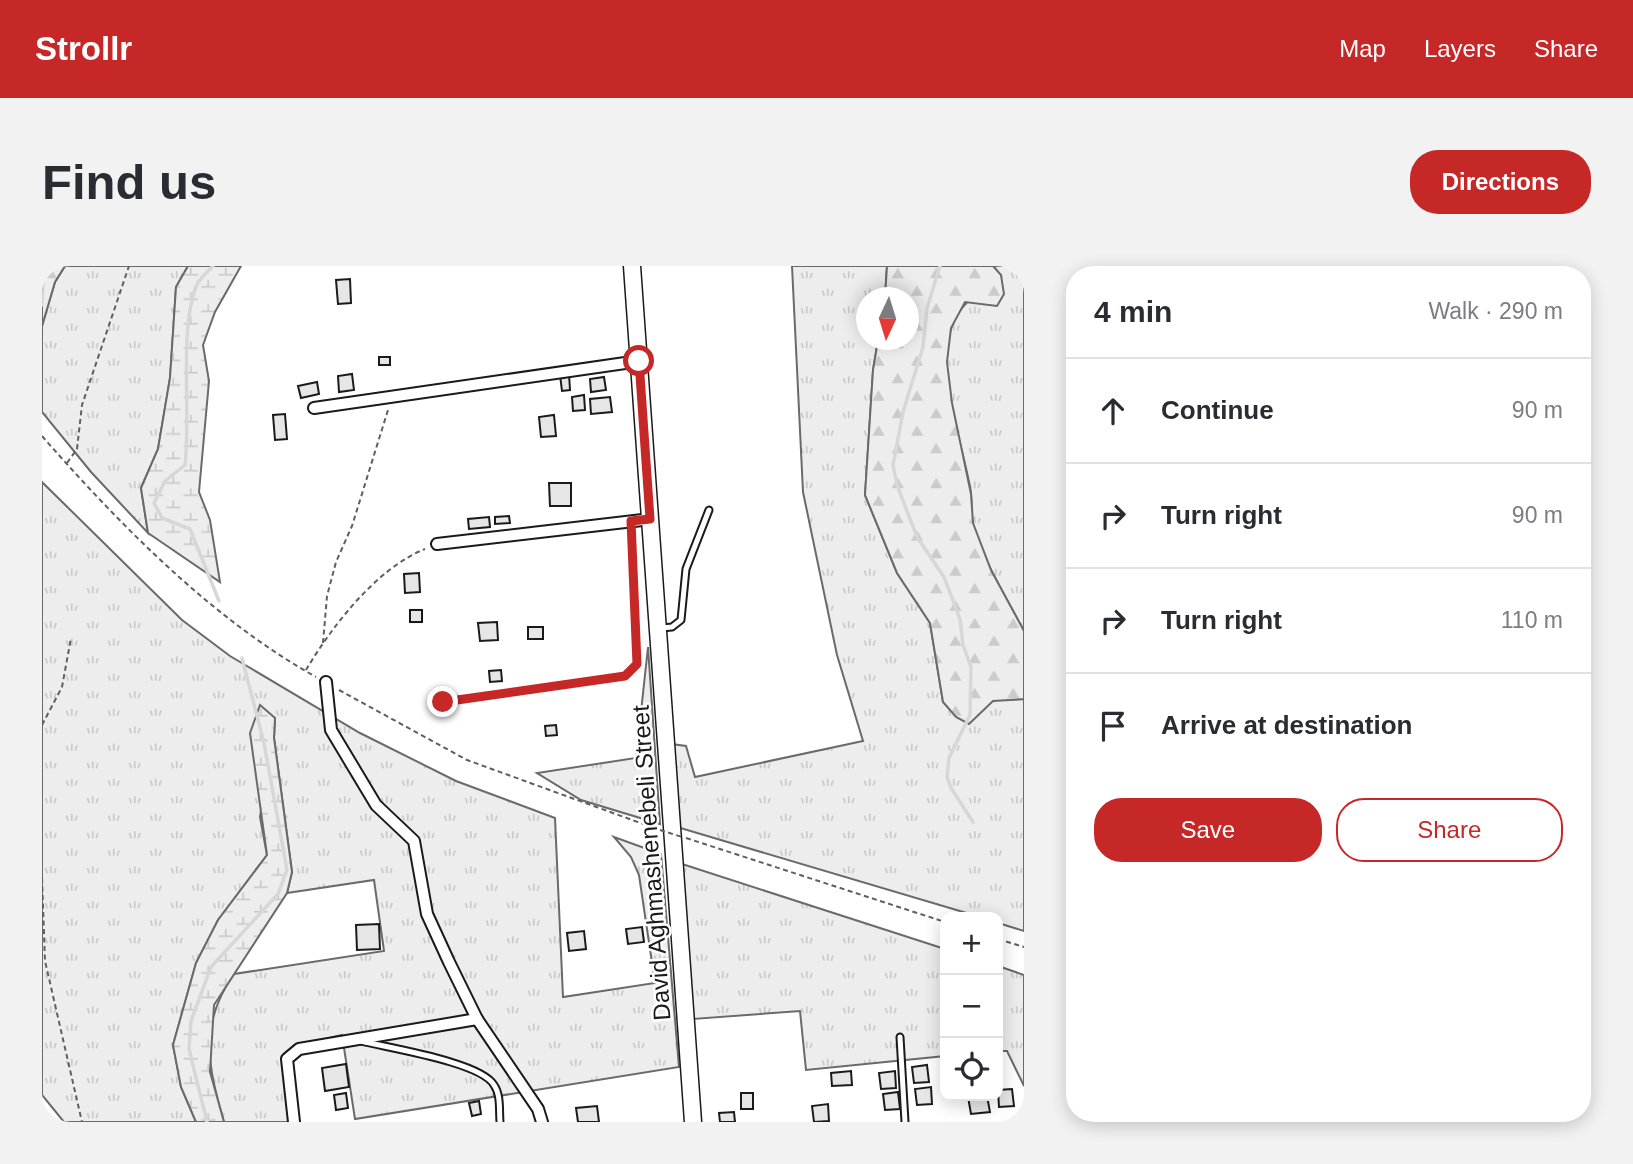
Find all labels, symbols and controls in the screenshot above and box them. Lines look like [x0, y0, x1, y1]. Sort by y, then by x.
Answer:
text: Strollr [35, 30, 132, 67]
text: Map [1339, 35, 1386, 62]
text: Layers [1424, 35, 1496, 62]
text: Share [1534, 35, 1598, 62]
button: Directions [1410, 150, 1591, 214]
text: Find us [42, 155, 216, 209]
north arrow [856, 287, 919, 350]
text: 4 min [1094, 295, 1172, 328]
text: Walk · 290 m [1428, 298, 1563, 324]
route start [623, 345, 654, 376]
icon: ahead [1094, 392, 1132, 430]
text: Continue [1161, 395, 1274, 425]
text: 90 m [1512, 397, 1563, 423]
icon: right [1094, 497, 1132, 535]
text: Turn right [1161, 500, 1282, 530]
text: 90 m [1512, 502, 1563, 528]
icon: right [1094, 602, 1132, 640]
text: Turn right [1161, 605, 1282, 635]
text: 110 m [1501, 607, 1563, 633]
route end [427, 686, 458, 717]
street label: David Aghmashenebeli Street [626, 704, 675, 1022]
icon: arrive [1094, 707, 1132, 745]
text: Arrive at destination [1161, 710, 1412, 740]
button: Save [1094, 798, 1322, 862]
button: Share [1336, 798, 1563, 862]
map controls [940, 912, 1003, 1101]
button: + [940, 912, 1003, 975]
button: − [940, 975, 1003, 1038]
button: locate [940, 1038, 1003, 1101]

